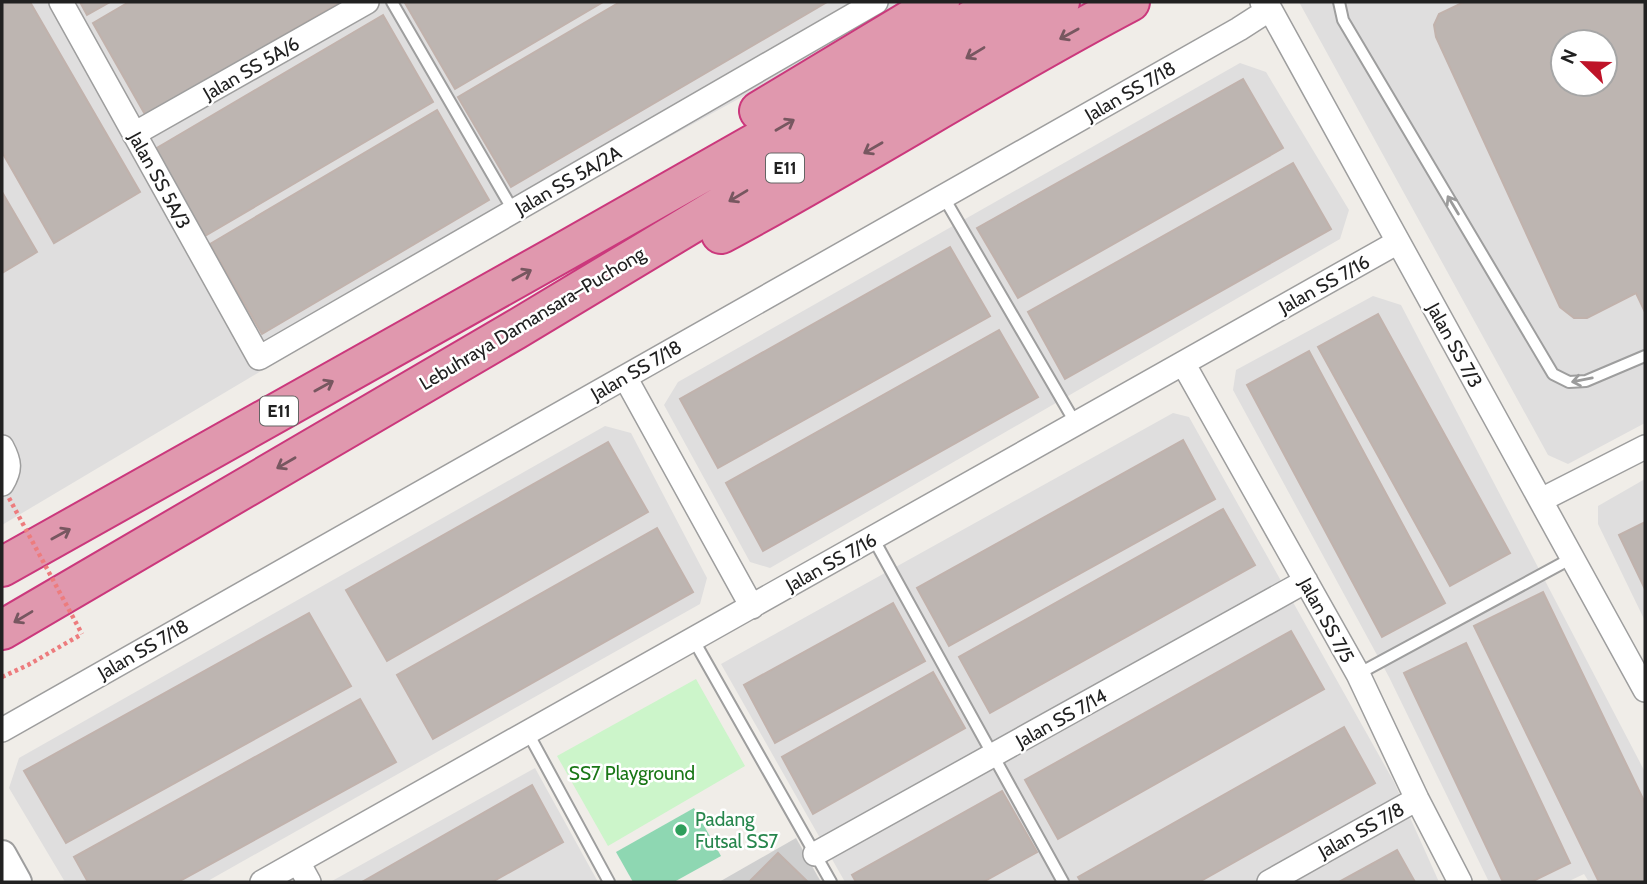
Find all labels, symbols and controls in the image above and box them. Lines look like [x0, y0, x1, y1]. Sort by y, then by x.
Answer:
one-way arrow [1060, 27, 1080, 41]
north arrow [1549, 28, 1619, 98]
street label: Jalan SS 5A/6 [198, 32, 303, 106]
one-way arrow [965, 46, 985, 60]
text: N [1556, 46, 1582, 67]
street label: Jalan SS 7/18 [1080, 56, 1180, 127]
one-way arrow [775, 118, 795, 132]
street label: Jalan SS 5A/3 [123, 127, 196, 233]
street label: Jalan SS 5A/2A [510, 141, 626, 221]
one-way arrow [863, 142, 883, 156]
road number: E11 [766, 154, 804, 182]
one-way arrow [729, 189, 749, 203]
one-way arrow [1446, 195, 1460, 215]
street label: Lebuhraya Damansara–Puchong [415, 242, 650, 395]
street label: Jalan SS 7/16 [1274, 250, 1374, 319]
one-way arrow [511, 268, 532, 281]
street label: Jalan SS 7/3 [1421, 298, 1487, 392]
street label: Jalan SS 7/18 [586, 335, 686, 406]
one-way arrow [1571, 373, 1594, 387]
one-way arrow [313, 379, 333, 393]
road number: E11 [260, 396, 298, 426]
one-way arrow [277, 456, 297, 470]
one-way arrow [51, 527, 71, 541]
street label: Jalan SS 7/16 [781, 528, 881, 597]
street label: Jalan SS 7/5 [1293, 573, 1359, 667]
one-way arrow [14, 610, 34, 624]
street label: Jalan SS 7/18 [93, 614, 193, 685]
street label: Jalan SS 7/14 [1011, 684, 1111, 753]
park label: SS7 Playground [569, 762, 695, 785]
street label: Jalan SS 7/8 [1313, 797, 1408, 864]
place label: Padang Futsal SS7 [695, 808, 778, 853]
marker: Padang Futsal SS7 [673, 822, 689, 838]

